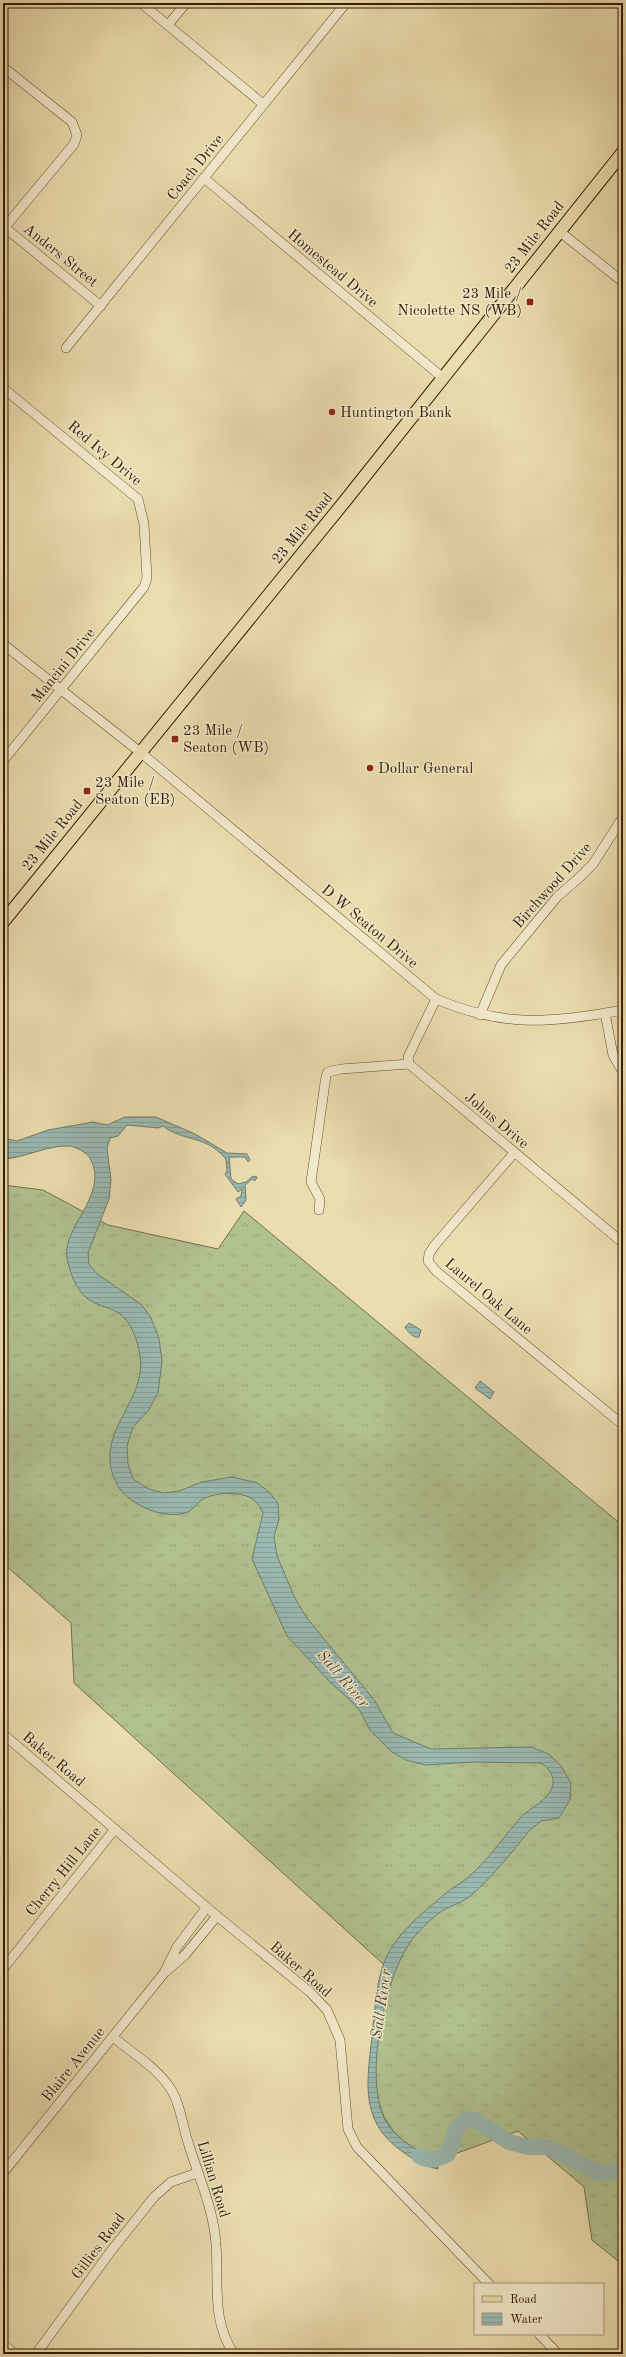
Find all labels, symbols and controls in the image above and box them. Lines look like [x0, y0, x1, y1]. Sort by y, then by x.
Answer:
street label: Coach Drive [165, 132, 227, 204]
street label: 23 Mile Road [503, 199, 568, 277]
street label: Anders Street [20, 222, 100, 291]
street label: Homestead Drive [284, 227, 380, 311]
place label: 23 Mile / Nicolette NS (WB) [397, 287, 522, 319]
marker: 23 Mile / Nicolette NS (WB) [525, 297, 535, 307]
place label: Huntington Bank [340, 406, 452, 421]
marker: Huntington Bank [327, 407, 337, 417]
street label: Red Ivy Drive [64, 419, 144, 489]
street label: 23 Mile Road [270, 490, 336, 567]
street label: Mancini Drive [30, 626, 99, 706]
place label: 23 Mile / Seaton (WB) [183, 724, 269, 756]
marker: 23 Mile / Seaton (WB) [170, 734, 180, 744]
place label: Dollar General [378, 762, 473, 777]
marker: Dollar General [365, 763, 375, 773]
place label: 23 Mile / Seaton (EB) [95, 776, 175, 808]
marker: 23 Mile / Seaton (EB) [82, 786, 92, 796]
street label: 23 Mile Road [20, 797, 86, 874]
street label: Birchwood Drive [511, 840, 595, 932]
street label: D W Seaton Drive [318, 883, 420, 972]
street label: Johns Drive [461, 1090, 531, 1152]
street label: Laurel Oak Lane [441, 1256, 535, 1338]
water label: Salt River [313, 1647, 372, 1712]
street label: Baker Road [19, 1730, 87, 1791]
street label: Cherry Hill Lane [24, 1824, 105, 1919]
street label: Baker Road [266, 1939, 334, 2001]
water label: Salt River [369, 1967, 395, 2040]
street label: Blaire Avenue [40, 2025, 109, 2105]
street label: Lillian Road [194, 2139, 231, 2220]
street label: Gillies Road [70, 2211, 129, 2283]
legend [474, 2283, 604, 2335]
text: Road [510, 2294, 537, 2306]
text: Water [510, 2314, 543, 2326]

